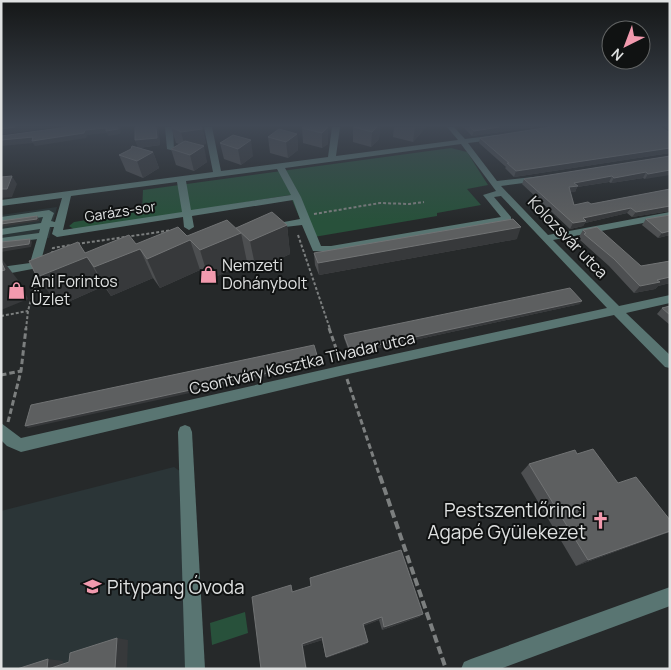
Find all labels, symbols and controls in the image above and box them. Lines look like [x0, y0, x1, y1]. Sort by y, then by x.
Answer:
north arrow [601, 20, 651, 70]
text: N [607, 45, 627, 65]
street label: Kolozsvár utca [523, 191, 613, 283]
street label: Garázs-sor [83, 196, 157, 226]
place label: Nemzeti Dohánybolt [222, 254, 307, 294]
shop icon: Nemzeti Dohánybolt [198, 264, 218, 284]
place label: Ani Forintos Üzlet [31, 270, 118, 310]
shop icon: Ani Forintos Üzlet [7, 280, 27, 300]
street label: Csontváry Kosztka Tivadar utca [187, 326, 417, 400]
place label: Pestszentlőrinci Agapé Gyülekezet [427, 497, 586, 545]
church icon: Pestszentlőrinci Agapé Gyülekezet [590, 511, 610, 531]
place label: Pitypang Óvoda [107, 574, 244, 600]
school or university icon: Pitypang Óvoda [83, 577, 103, 597]

